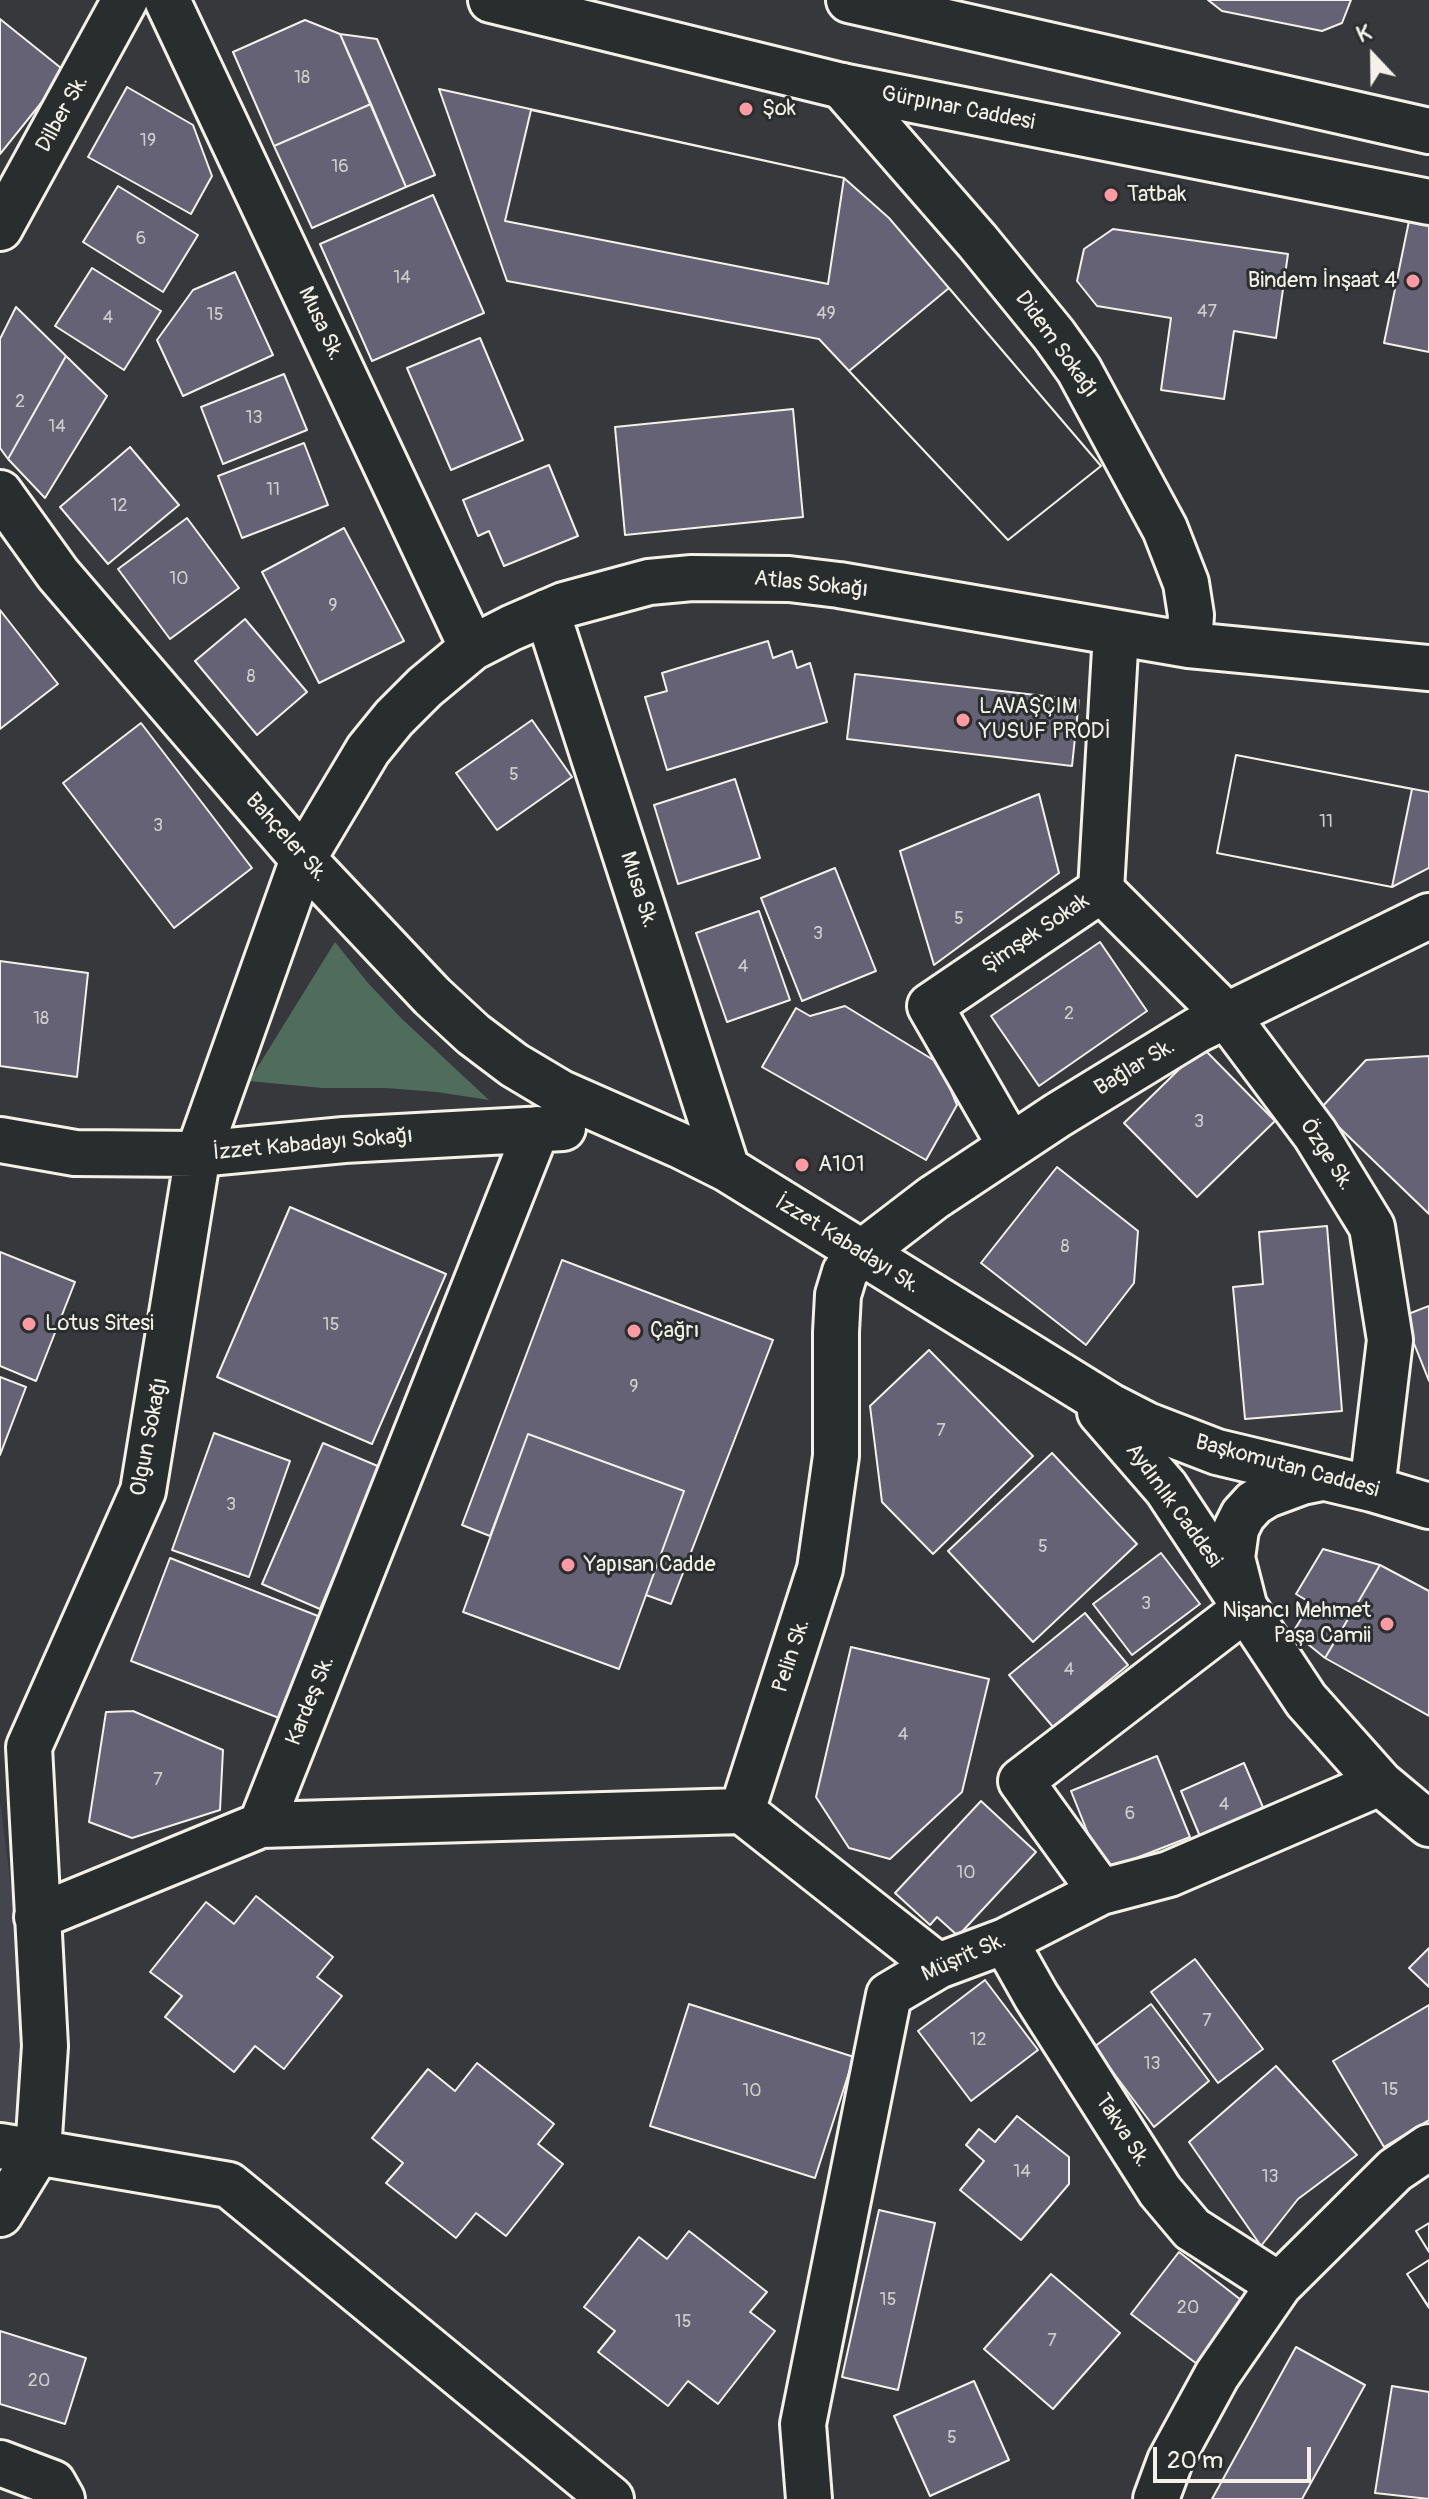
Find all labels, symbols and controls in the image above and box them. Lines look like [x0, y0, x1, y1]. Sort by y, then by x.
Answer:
north arrow [1333, 16, 1413, 96]
text: K [1353, 18, 1375, 49]
house number: 18 [294, 67, 310, 89]
street label: Dilber Sk. [31, 71, 95, 157]
street label: Gürpınar Caddesi [879, 81, 1037, 137]
place label: Şok [762, 96, 796, 122]
marker: Şok [737, 100, 755, 118]
house number: 19 [140, 130, 156, 152]
house number: 16 [331, 156, 349, 178]
place label: Tatbak [1127, 182, 1187, 208]
marker: Tatbak [1102, 186, 1120, 204]
house number: 6 [136, 228, 146, 250]
house number: 14 [393, 267, 411, 289]
place label: Bindem İnşaat 4 [1248, 268, 1397, 294]
marker: Bindem İnşaat 4 [1404, 272, 1422, 290]
street label: Musa Sk. [291, 283, 349, 365]
street label: Didem Sokağı [1009, 287, 1103, 403]
house number: 47 [1197, 301, 1217, 323]
house number: 49 [816, 303, 836, 325]
house number: 15 [207, 304, 223, 326]
house number: 4 [103, 307, 113, 329]
house number: 2 [15, 391, 25, 413]
house number: 13 [245, 407, 263, 429]
house number: 14 [48, 416, 66, 438]
house number: 11 [266, 479, 280, 501]
house number: 12 [110, 495, 128, 517]
street label: Atlas Sokağı [753, 566, 869, 604]
house number: 10 [169, 568, 189, 590]
house number: 9 [328, 595, 338, 617]
house number: 8 [246, 666, 256, 688]
place label: LAVAŞÇIM YUSUF PRODİ [979, 694, 1111, 746]
marker: LAVAŞÇIM YUSUF PRODİ [954, 711, 972, 729]
house number: 5 [509, 764, 519, 786]
street label: Bahçeler Sk. [239, 788, 333, 888]
house number: 11 [1319, 811, 1333, 833]
house number: 3 [153, 815, 163, 837]
street label: Musa Sk. [613, 849, 663, 931]
street label: Şimşek Sokak [977, 888, 1095, 980]
house number: 5 [954, 908, 964, 930]
house number: 3 [813, 923, 823, 945]
house number: 4 [738, 956, 748, 978]
house number: 2 [1064, 1003, 1074, 1025]
house number: 18 [33, 1008, 49, 1030]
street label: Bağlar Sk. [1090, 1034, 1180, 1102]
house number: 3 [1194, 1111, 1204, 1133]
street label: Özge Sk. [1293, 1114, 1359, 1196]
street label: İzzet Kabadayı Sokağı [212, 1123, 414, 1167]
place label: A101 [818, 1152, 865, 1178]
marker: A101 [793, 1156, 811, 1174]
street label: İzzet Kabadayı Sk. [770, 1190, 924, 1300]
house number: 8 [1060, 1236, 1070, 1258]
place label: Lotus Sitesi [45, 1311, 154, 1337]
house number: 15 [323, 1314, 339, 1336]
marker: Lotus Sitesi [20, 1315, 38, 1333]
place label: Çağrı [650, 1318, 699, 1344]
marker: Çağrı [625, 1322, 643, 1340]
street label: Olgun Sokağı [126, 1376, 174, 1498]
house number: 9 [629, 1376, 639, 1398]
house number: 7 [936, 1420, 946, 1442]
street label: Başkomutan Caddesi [1192, 1430, 1382, 1504]
street label: Aydınlık Caddesi [1119, 1439, 1227, 1573]
house number: 3 [226, 1494, 236, 1516]
house number: 5 [1038, 1536, 1048, 1558]
place label: Yapısan Cadde [584, 1552, 715, 1578]
marker: Yapısan Cadde [559, 1556, 577, 1574]
house number: 3 [1141, 1593, 1151, 1615]
place label: Nişancı Mehmet Paşa Camii [1222, 1598, 1371, 1650]
marker: Nişancı Mehmet Paşa Camii [1378, 1615, 1396, 1633]
street label: Pelin Sk. [768, 1616, 816, 1696]
street label: Kardeş Sk. [281, 1652, 341, 1750]
house number: 4 [1064, 1659, 1074, 1681]
house number: 4 [898, 1724, 908, 1746]
house number: 7 [153, 1769, 163, 1791]
house number: 4 [1219, 1794, 1229, 1816]
house number: 6 [1125, 1803, 1135, 1825]
house number: 10 [956, 1862, 976, 1884]
street label: Müşrit Sk. [918, 1928, 1010, 1988]
house number: 7 [1202, 2010, 1212, 2032]
house number: 12 [969, 2029, 987, 2051]
house number: 13 [1143, 2053, 1161, 2075]
house number: 15 [1382, 2079, 1398, 2101]
house number: 10 [742, 2080, 762, 2102]
street label: Takva Sk. [1089, 2089, 1155, 2173]
house number: 14 [1013, 2161, 1031, 2183]
house number: 13 [1261, 2166, 1279, 2188]
house number: 15 [880, 2289, 896, 2311]
house number: 20 [1177, 2297, 1199, 2319]
house number: 15 [675, 2311, 691, 2333]
house number: 7 [1047, 2330, 1057, 2352]
house number: 20 [28, 2370, 50, 2392]
house number: 5 [947, 2427, 957, 2449]
scale bar [1157, 2431, 1315, 2481]
text: 20 m [1167, 2446, 1223, 2475]

